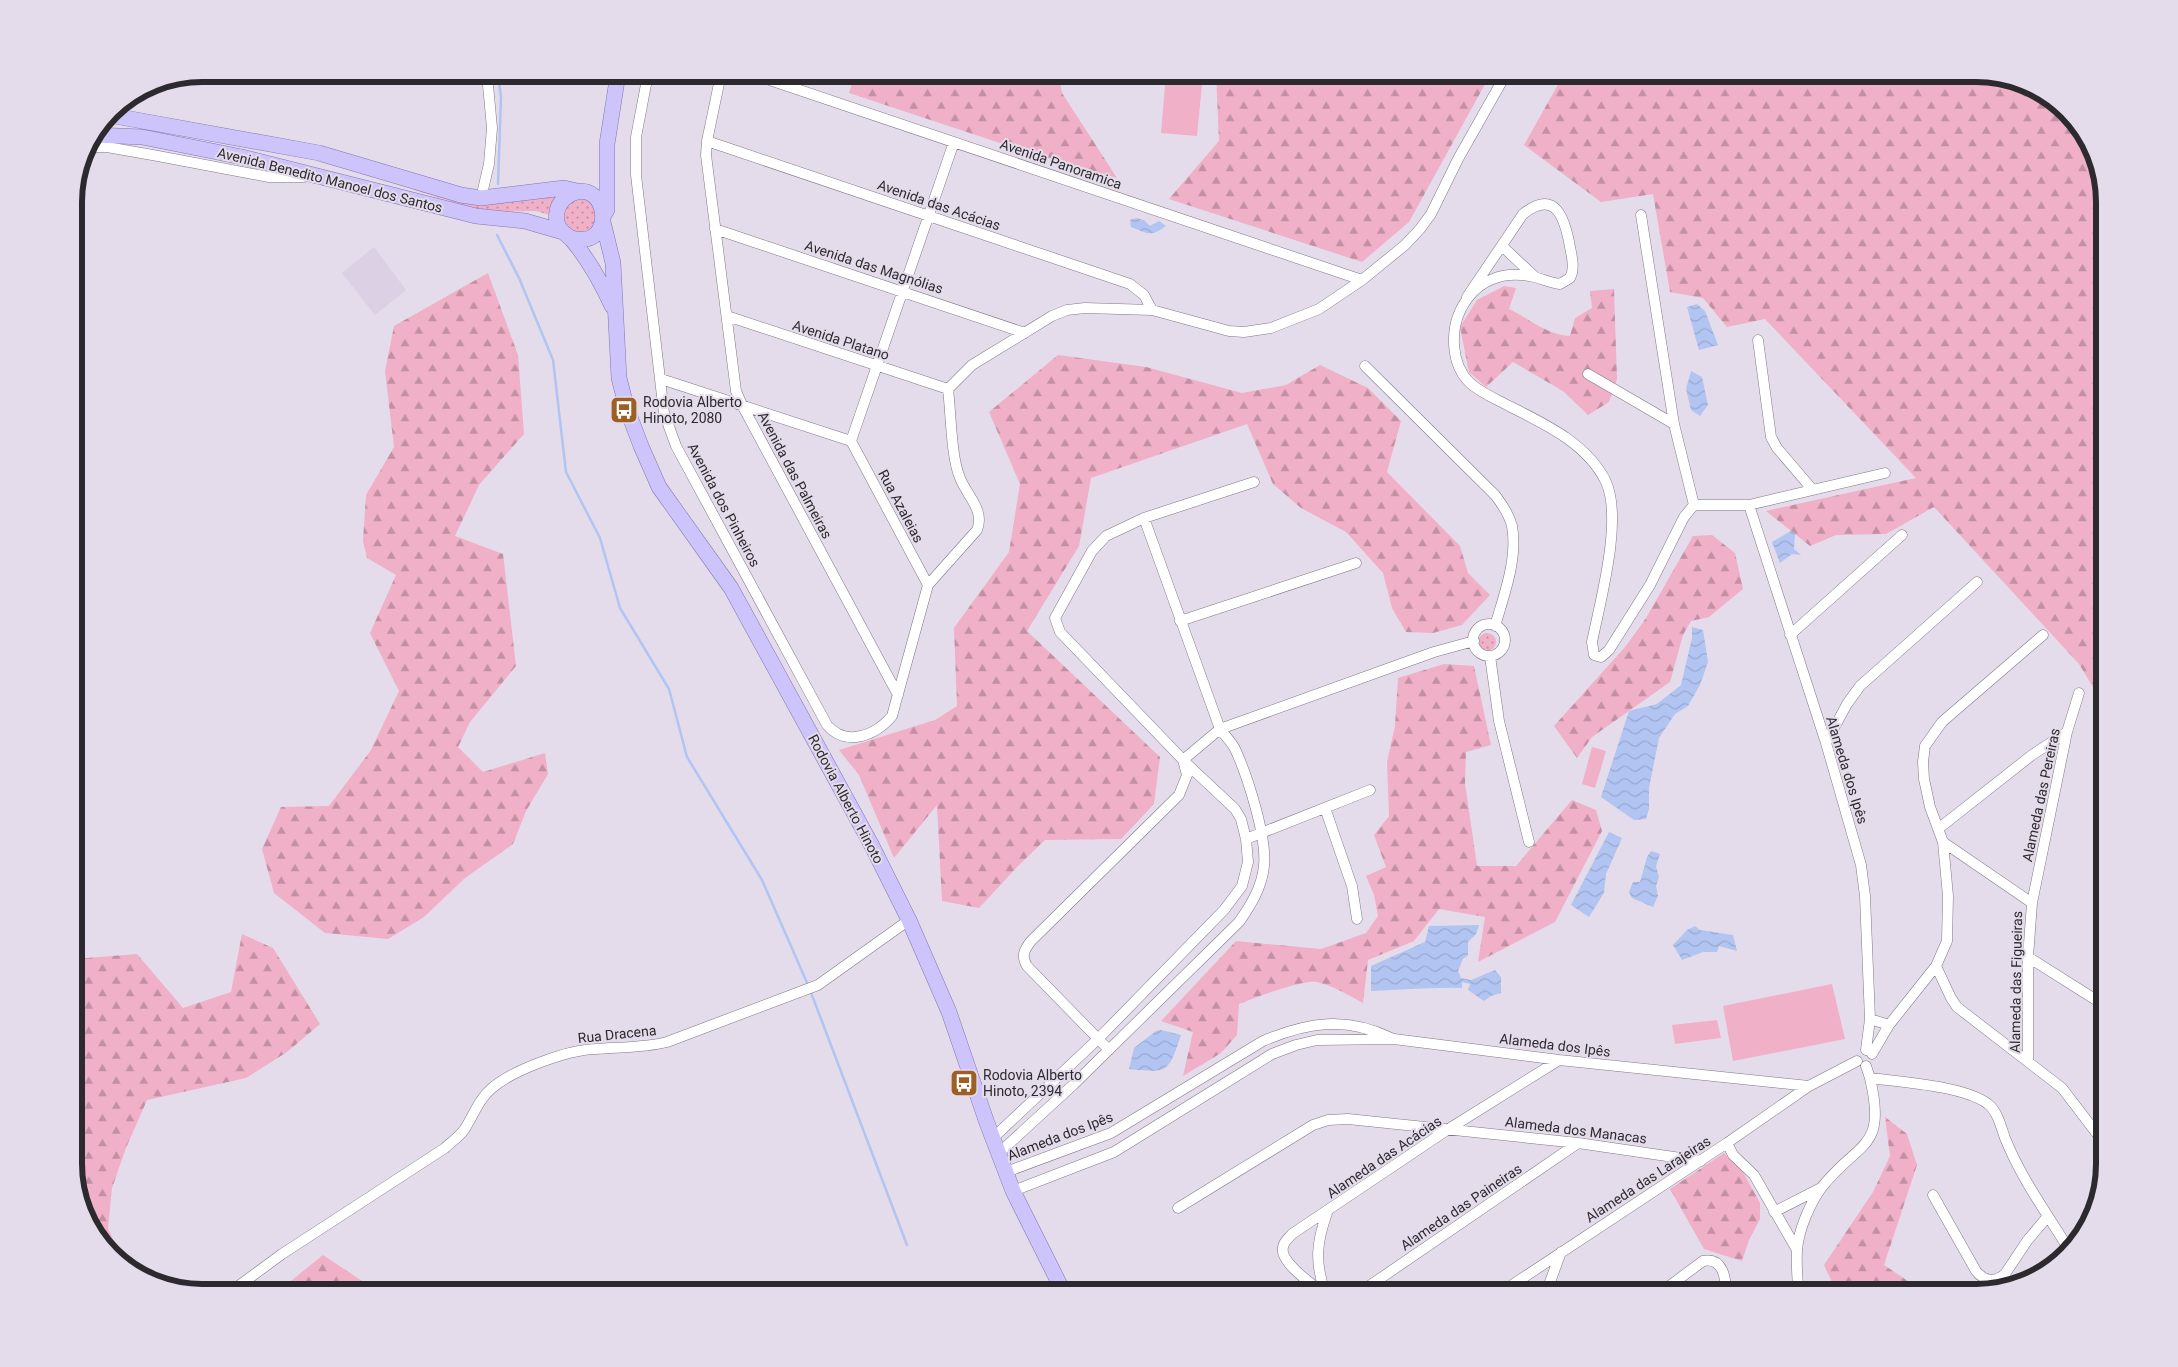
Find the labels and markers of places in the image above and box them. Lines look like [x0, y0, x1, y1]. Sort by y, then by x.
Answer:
place label: Rodovia Alberto Hinoto, 2080 [643, 394, 742, 426]
bus stop icon: Rodovia Alberto Hinoto, 2080 [609, 395, 639, 425]
place label: Rodovia Alberto Hinoto, 2394 [983, 1067, 1082, 1099]
bus stop icon: Rodovia Alberto Hinoto, 2394 [949, 1068, 979, 1098]

